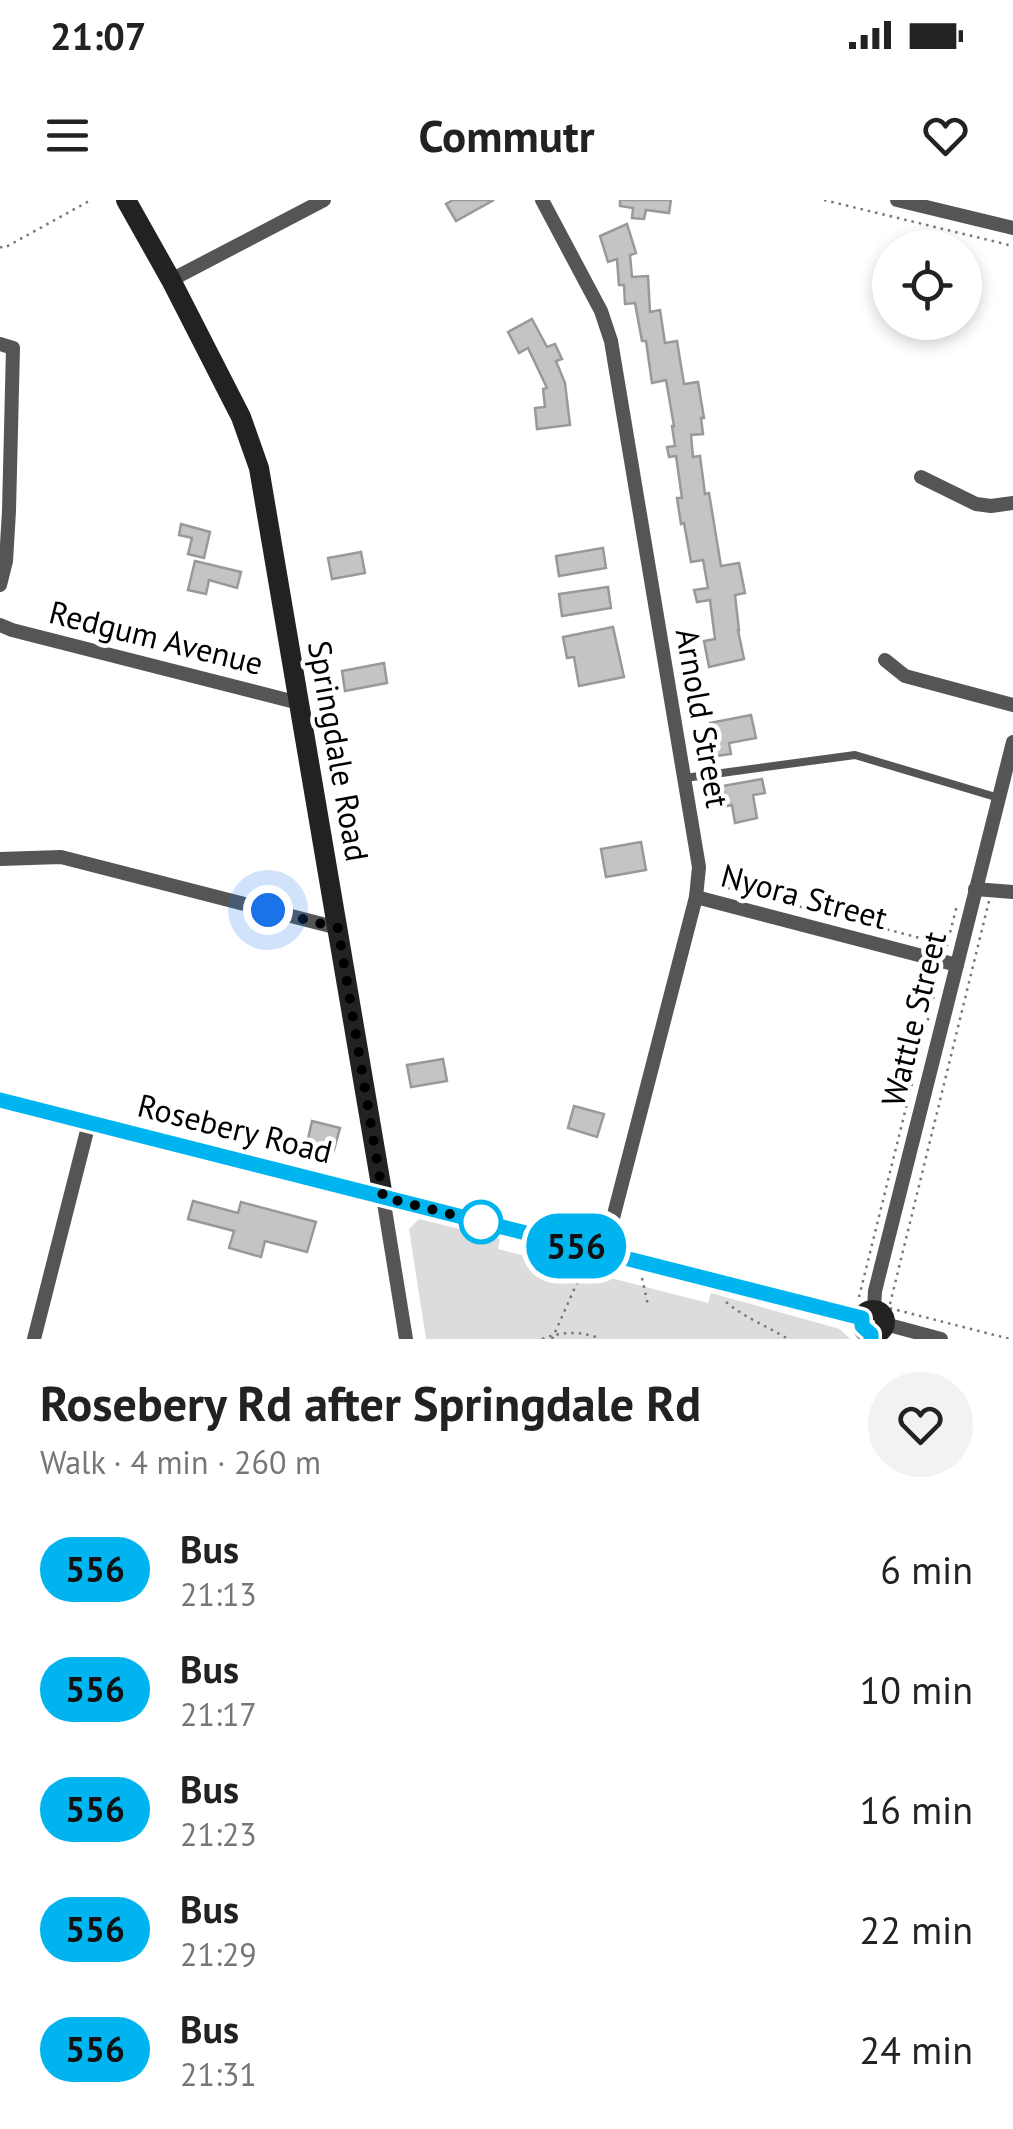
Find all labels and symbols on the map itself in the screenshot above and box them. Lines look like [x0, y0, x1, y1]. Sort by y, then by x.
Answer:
street label: Redgum Avenue [45, 590, 268, 684]
street label: Arnold Street [667, 625, 739, 811]
street label: Springdale Road [299, 637, 379, 864]
street label: Nyora Street [717, 854, 892, 938]
your location [243, 885, 293, 935]
street label: Wattle Street [871, 927, 955, 1110]
street label: Rosebery Road [134, 1084, 337, 1172]
unlabelled marker [460, 1201, 502, 1243]
line badge: 556 [518, 1214, 634, 1278]

